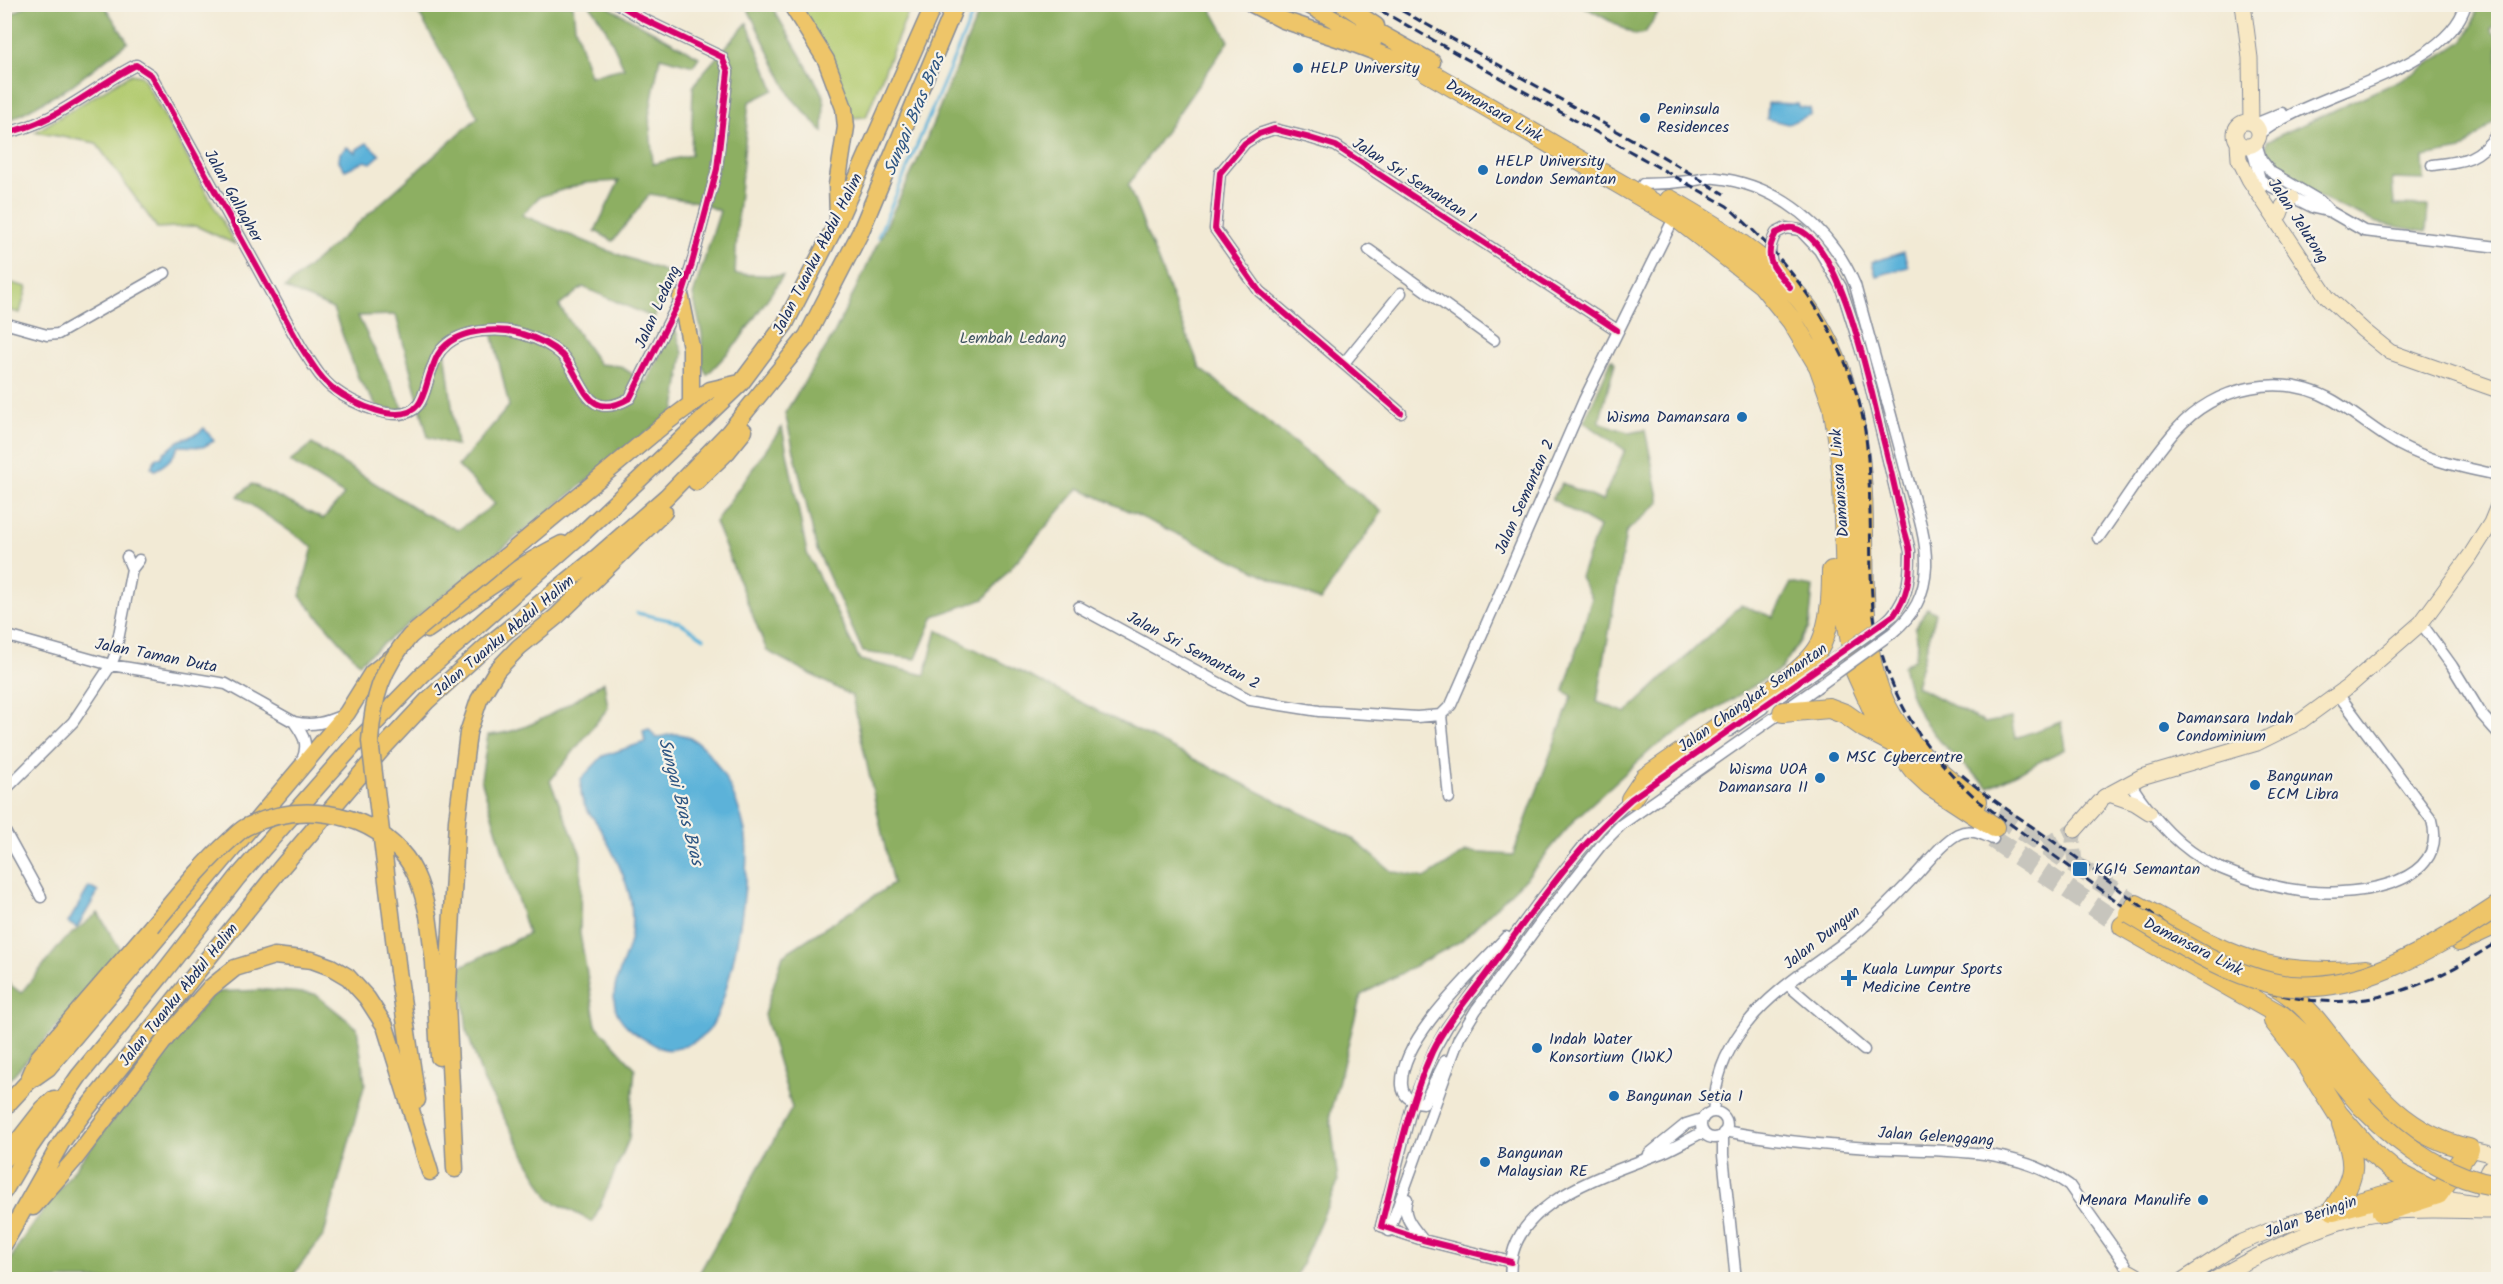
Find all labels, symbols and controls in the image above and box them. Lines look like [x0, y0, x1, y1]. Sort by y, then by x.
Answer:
water label: Sungai Bras Bras [876, 47, 955, 181]
place label: HELP University [1310, 56, 1420, 81]
marker: HELP University [1291, 61, 1305, 75]
street label: Damansara Link [1441, 73, 1548, 149]
place label: Peninsula Residences [1657, 97, 1729, 140]
marker: Peninsula Residences [1638, 111, 1652, 125]
street label: Jalan Sri Semantan 1 [1347, 131, 1481, 231]
street label: Jalan Gallagher [197, 145, 270, 248]
place label: HELP University London Semantan [1495, 149, 1616, 192]
marker: HELP University London Semantan [1476, 163, 1490, 177]
street label: Jalan Tuanku Abdul Halim [766, 169, 870, 339]
street label: Jalan Jelutong [2261, 173, 2335, 269]
street label: Jalan Ledang [628, 261, 688, 353]
park label: Lembah Ledang [959, 326, 1067, 351]
place label: Wisma Damansara [1606, 405, 1730, 430]
marker: Wisma Damansara [1735, 410, 1749, 424]
street label: Damansara Link [1824, 427, 1856, 538]
street label: Jalan Semantan 2 [1488, 435, 1562, 559]
street label: Jalan Tuanku Abdul Halim [428, 569, 580, 703]
street label: Jalan Sri Semantan 2 [1122, 605, 1264, 697]
street label: Jalan Taman Duta [93, 632, 219, 680]
street label: Jalan Changkat Semantan [1673, 637, 1833, 759]
place label: Damansara Indah Condominium [2176, 706, 2294, 749]
marker: Damansara Indah Condominium [2157, 720, 2171, 734]
water label: Sungai Bras Bras [649, 735, 712, 871]
place label: MSC Cybercentre [1846, 745, 1963, 770]
marker: MSC Cybercentre [1827, 750, 1841, 764]
place label: Wisma UOA Damansara II [1718, 757, 1808, 800]
place label: Bangunan ECM Libra [2267, 764, 2339, 807]
marker: Wisma UOA Damansara II [1813, 771, 1827, 785]
marker: Bangunan ECM Libra [2248, 778, 2262, 792]
place label: KG14 Semantan [2094, 857, 2200, 882]
marker: KG14 Semantan [2071, 860, 2089, 878]
street label: Jalan Dungun [1778, 900, 1866, 976]
street label: Damansara Link [2139, 911, 2248, 983]
street label: Jalan Tuanku Abdul Halim [113, 918, 245, 1072]
place label: Kuala Lumpur Sports Medicine Centre [1862, 957, 2003, 1000]
marker: Kuala Lumpur Sports Medicine Centre [1840, 969, 1858, 987]
place label: Indah Water Konsortium (IWK) [1549, 1027, 1673, 1070]
marker: Indah Water Konsortium (IWK) [1530, 1041, 1544, 1055]
place label: Bangunan Setia 1 [1626, 1084, 1743, 1109]
marker: Bangunan Setia 1 [1607, 1089, 1621, 1103]
street label: Jalan Gelenggang [1877, 1120, 1995, 1154]
place label: Bangunan Malaysian RE [1497, 1141, 1588, 1184]
marker: Bangunan Malaysian RE [1478, 1155, 1492, 1169]
place label: Menara Manulife [2079, 1188, 2191, 1213]
street label: Jalan Beringin [2261, 1189, 2361, 1245]
marker: Menara Manulife [2196, 1193, 2210, 1207]

